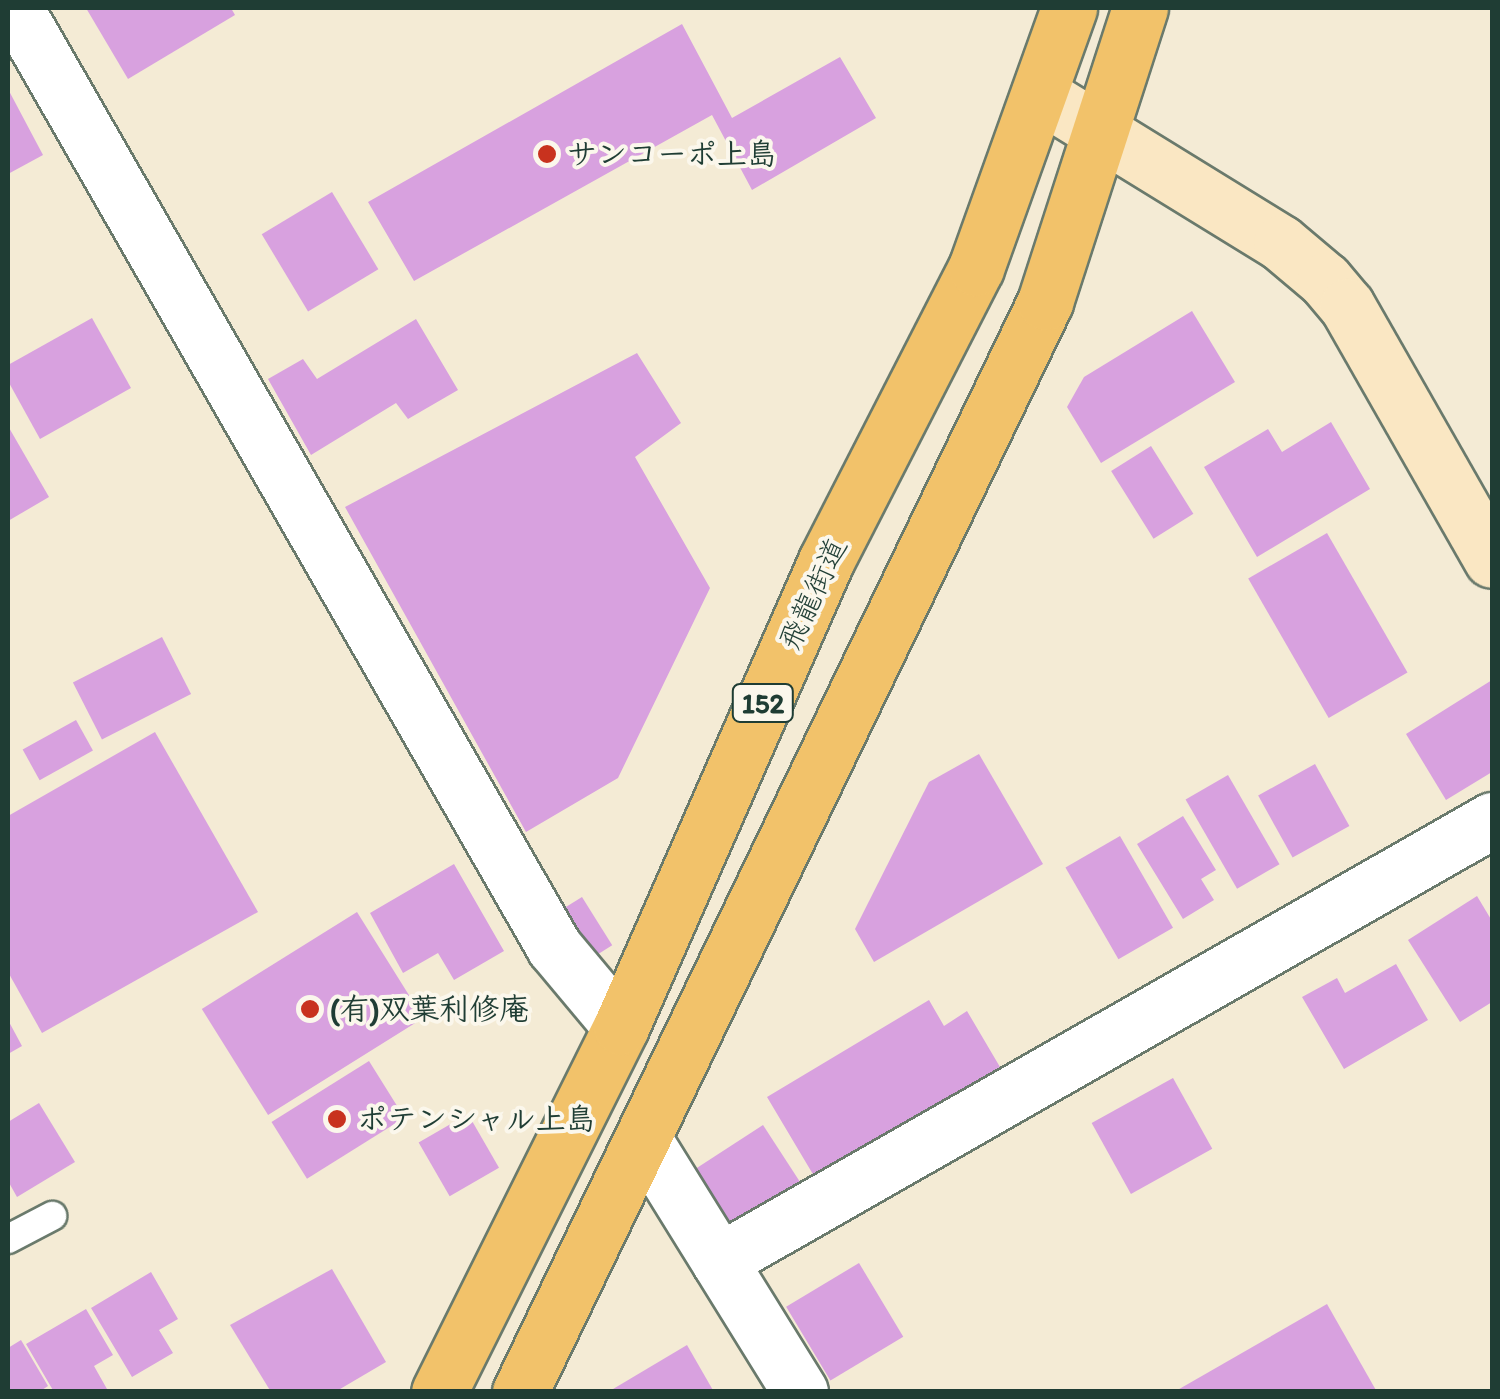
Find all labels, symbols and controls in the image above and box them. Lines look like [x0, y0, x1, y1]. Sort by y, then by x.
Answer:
place label: サンコーポ上島 [567, 136, 777, 172]
marker: サンコーポ上島 [536, 143, 558, 165]
street label: 飛龍街道 [771, 532, 855, 656]
road number: 152 [730, 680, 796, 726]
place label: (有)双葉利修庵 [330, 991, 530, 1027]
marker: (有)双葉利修庵 [299, 998, 321, 1020]
place label: ポテンシャル上島 [357, 1101, 597, 1137]
marker: ポテンシャル上島 [326, 1108, 348, 1130]

